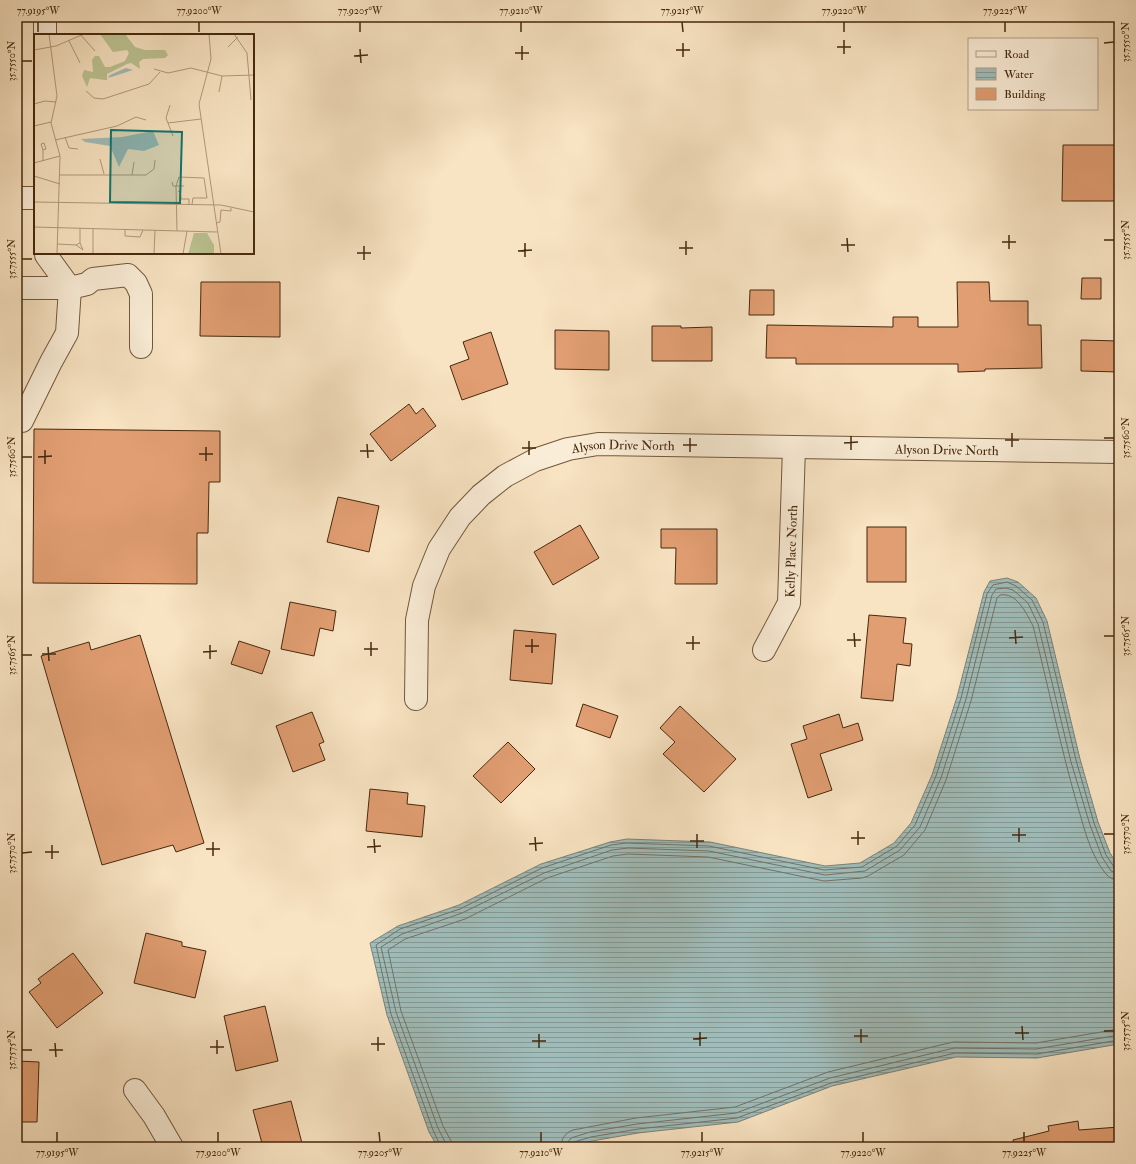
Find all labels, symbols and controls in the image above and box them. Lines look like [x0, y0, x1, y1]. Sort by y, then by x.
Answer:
text: 77.9195°W [17, 5, 60, 17]
text: 77.9200°W [176, 5, 222, 17]
text: 77.9205°W [338, 5, 383, 17]
text: 77.9210°W [499, 5, 544, 17]
text: 77.9215°W [661, 5, 704, 17]
text: 77.9220°W [822, 5, 867, 17]
text: 77.9225°W [983, 5, 1028, 17]
text: 35.7550°N [1120, 22, 1132, 62]
inset map [34, 34, 254, 254]
legend [968, 38, 1098, 110]
text: 35.7550°N [6, 41, 18, 81]
text: Road [1004, 47, 1029, 62]
text: Water [1003, 67, 1034, 82]
text: Building [1004, 87, 1047, 102]
text: 35.7555°N [1120, 220, 1132, 260]
text: 35.7555°N [6, 239, 18, 279]
text: 35.7560°N [1120, 417, 1132, 459]
text: 35.7560°N [6, 436, 18, 478]
street label: Alyson Drive North [569, 437, 675, 457]
street label: Alyson Drive North [894, 442, 999, 459]
street label: Kelly Place North [782, 505, 801, 598]
text: 35.7565°N [1120, 616, 1132, 656]
text: 35.7565°N [6, 635, 18, 675]
text: 35.7570°N [1120, 814, 1132, 854]
text: 35.7570°N [6, 833, 18, 873]
text: 35.7575°N [1120, 1011, 1132, 1051]
text: 35.7575°N [6, 1030, 18, 1070]
text: 77.9195°W [36, 1147, 79, 1159]
text: 77.9200°W [195, 1147, 241, 1159]
text: 77.9205°W [358, 1147, 403, 1159]
text: 77.9210°W [519, 1147, 564, 1159]
text: 77.9215°W [681, 1147, 724, 1159]
text: 77.9220°W [841, 1147, 886, 1159]
text: 77.9225°W [1002, 1147, 1047, 1159]

